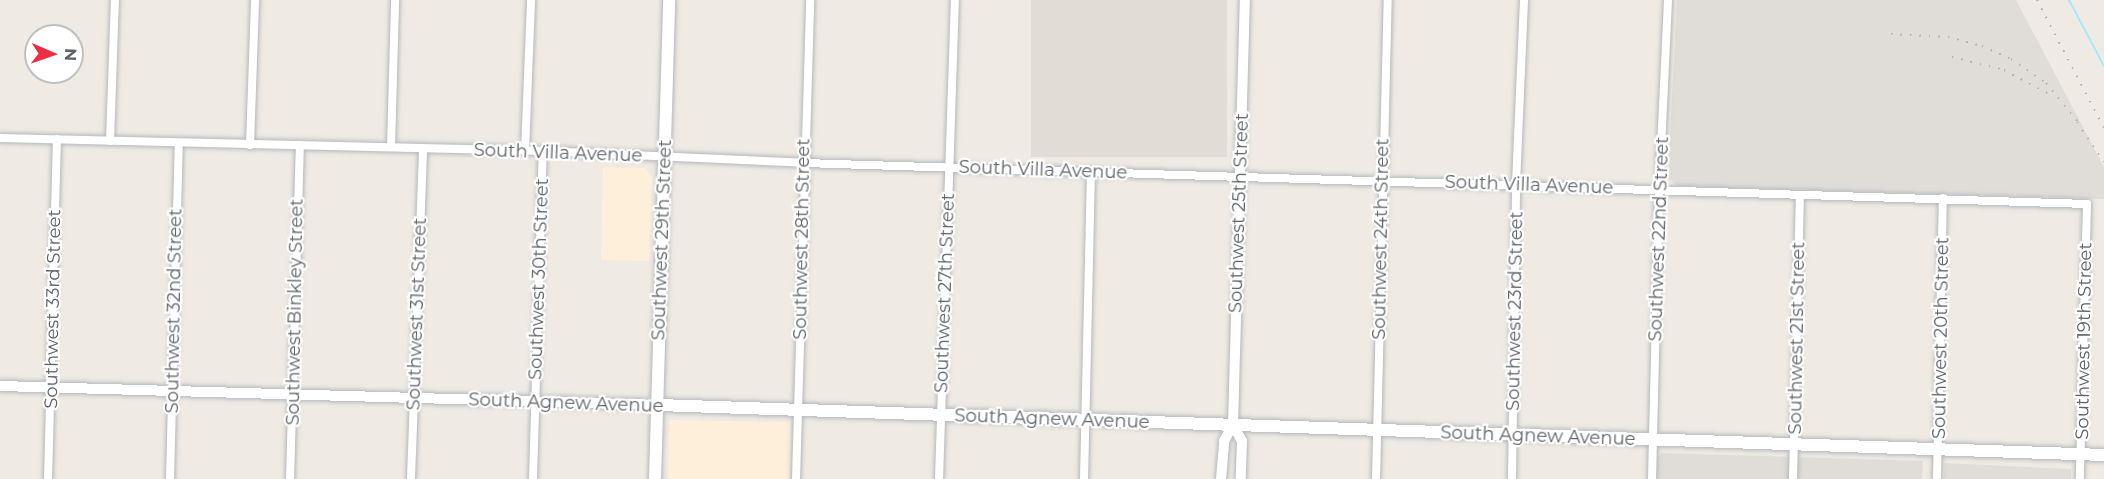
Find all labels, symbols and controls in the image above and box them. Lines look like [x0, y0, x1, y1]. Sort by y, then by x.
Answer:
north arrow [24, 24, 84, 84]
text: N [61, 48, 80, 61]
street label: Southwest 25th Street [1225, 113, 1253, 313]
street label: Southwest 22nd Street [1645, 136, 1673, 342]
street label: Southwest 28th Street [789, 138, 815, 340]
street label: Southwest 24th Street [1368, 138, 1394, 340]
street label: South Villa Avenue [473, 139, 643, 167]
street label: Southwest 29th Street [648, 139, 676, 341]
street label: South Villa Avenue [958, 156, 1128, 184]
street label: South Villa Avenue [1444, 171, 1614, 199]
street label: Southwest 30th Street [525, 178, 553, 380]
street label: Southwest 27th Street [931, 193, 959, 393]
street label: Southwest Binkley Street [282, 198, 308, 426]
street label: Southwest 32nd Street [161, 208, 187, 414]
street label: Southwest 33rd Street [40, 209, 66, 409]
street label: Southwest 23rd Street [1502, 211, 1528, 411]
street label: Southwest 31st Street [403, 217, 431, 411]
street label: Southwest 20th Street [1928, 237, 1954, 439]
street label: Southwest 21st Street [1785, 241, 1809, 435]
street label: Southwest 19th Street [2071, 242, 2097, 440]
street label: South Agnew Avenue [468, 389, 664, 417]
street label: South Agnew Avenue [954, 405, 1150, 433]
street label: South Agnew Avenue [1440, 422, 1636, 450]

